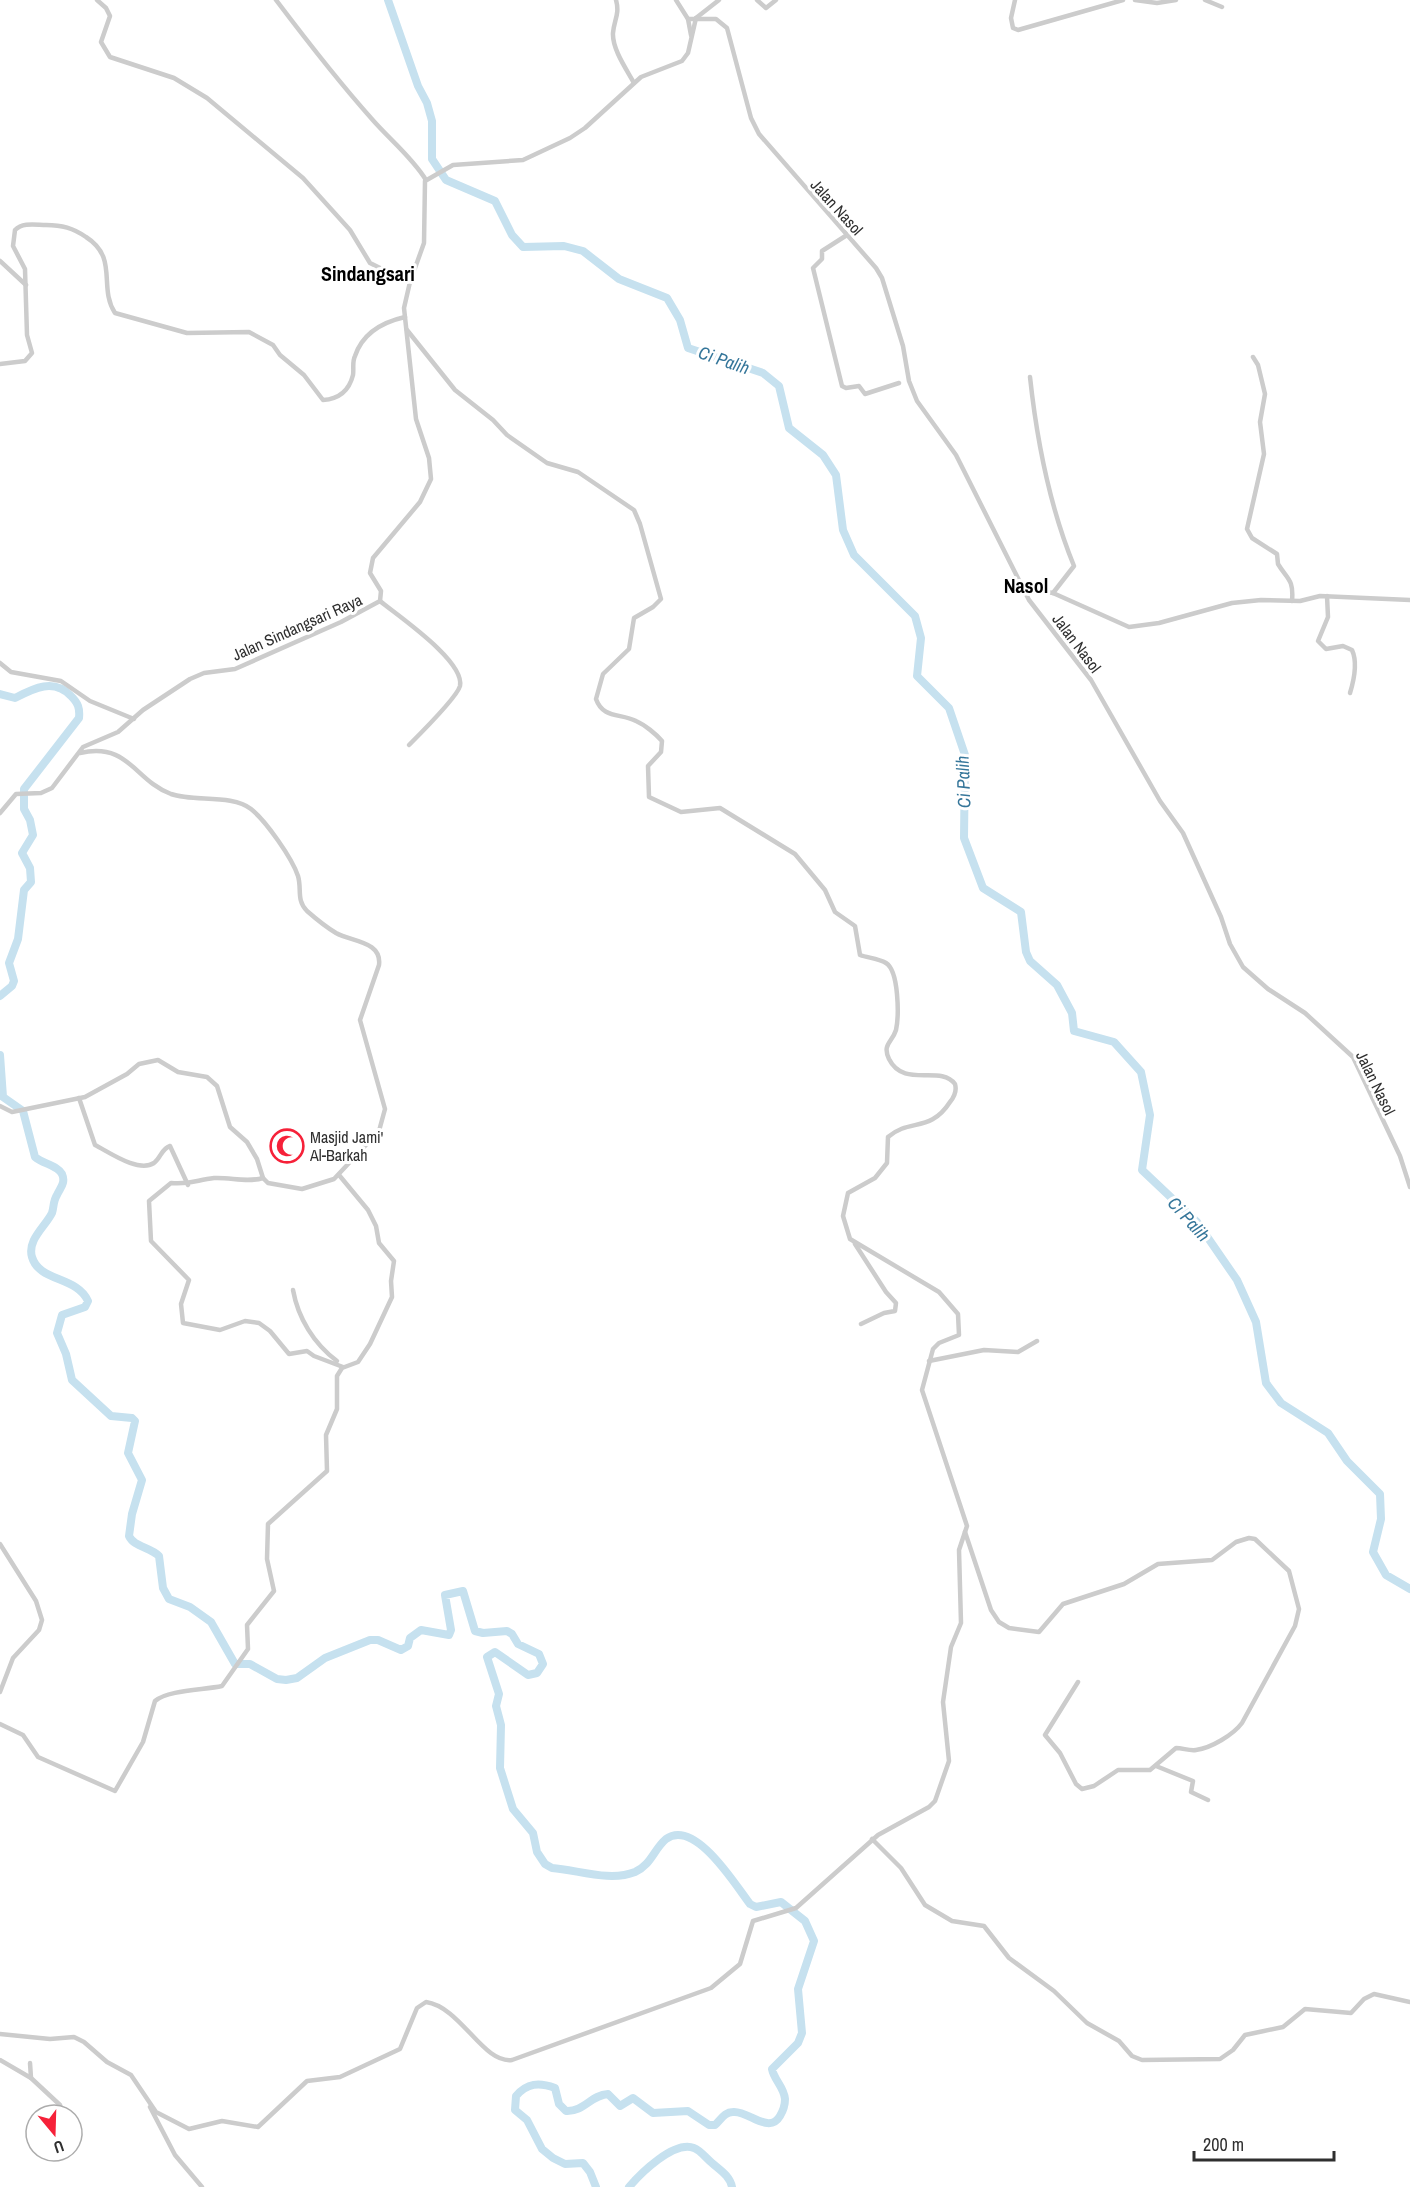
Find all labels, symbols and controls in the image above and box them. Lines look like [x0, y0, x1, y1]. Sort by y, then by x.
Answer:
street label: Jalan Nasol [806, 174, 868, 240]
district label: Sindangsari [321, 260, 415, 287]
water label: Ci Palih [695, 340, 753, 380]
district label: Nasol [1004, 572, 1048, 599]
street label: Jalan Sindangsari Raya [229, 588, 366, 666]
street label: Jalan Nasol [1048, 609, 1106, 677]
water label: Ci Palih [950, 755, 976, 809]
street label: Jalan Nasol [1351, 1047, 1401, 1119]
place label: Masjid Jami' Al-Barkah [309, 1126, 383, 1166]
mosque icon: Masjid Jami' Al-Barkah [269, 1128, 305, 1164]
water label: Ci Palih [1162, 1191, 1216, 1247]
north arrow [24, 2103, 84, 2163]
scale bar [1194, 2124, 1334, 2162]
text: 200 m [1203, 2132, 1244, 2157]
text: U [51, 2135, 67, 2159]

